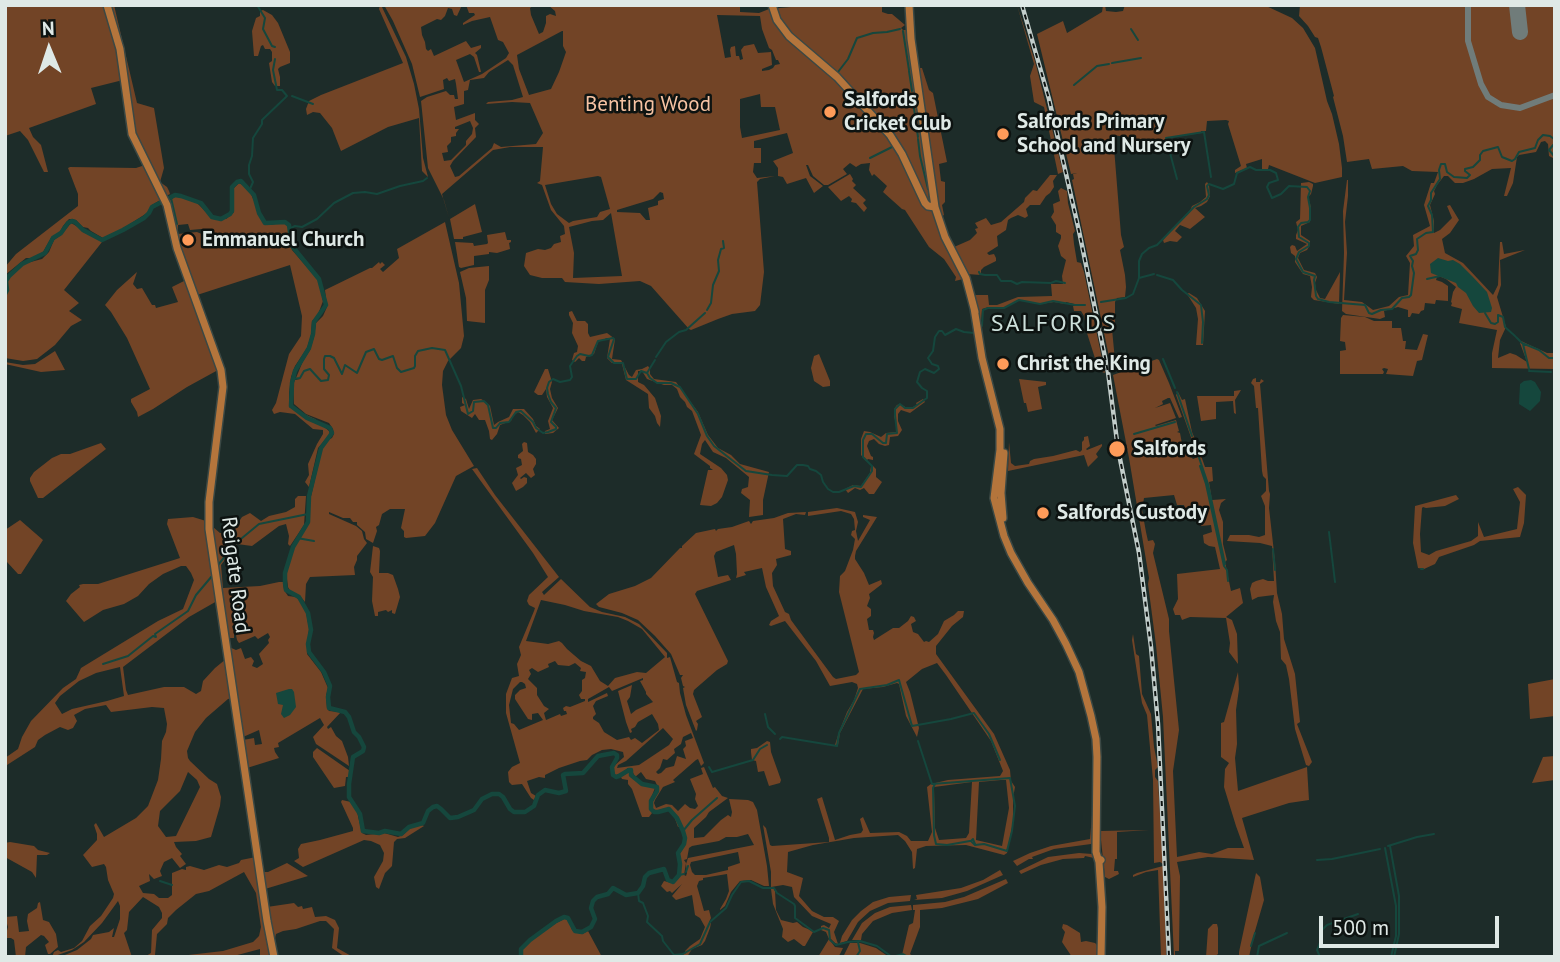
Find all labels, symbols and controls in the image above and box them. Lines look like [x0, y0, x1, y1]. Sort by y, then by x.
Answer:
north arrow [14, 14, 84, 84]
text: N [42, 16, 55, 40]
place label: Salfords Cricket Club [844, 87, 951, 137]
park label: Benting Wood [585, 92, 711, 118]
marker: Salfords Cricket Club [822, 104, 838, 120]
place label: Salfords Primary School and Nursery [1017, 109, 1191, 159]
marker: Salfords Primary School and Nursery [995, 126, 1011, 142]
place label: Emmanuel Church [202, 227, 364, 253]
marker: Emmanuel Church [180, 232, 196, 248]
district label: SALFORDS [992, 310, 1116, 338]
place label: Christ the King [1017, 351, 1151, 377]
marker: Christ the King [995, 356, 1011, 372]
place label: Salfords [1133, 436, 1206, 462]
marker: Salfords [1107, 439, 1127, 459]
place label: Salfords Custody [1057, 500, 1207, 526]
marker: Salfords Custody [1035, 505, 1051, 521]
street label: Reigate Road [215, 515, 255, 635]
scale bar [1322, 902, 1502, 946]
text: 500 m [1332, 914, 1389, 941]

